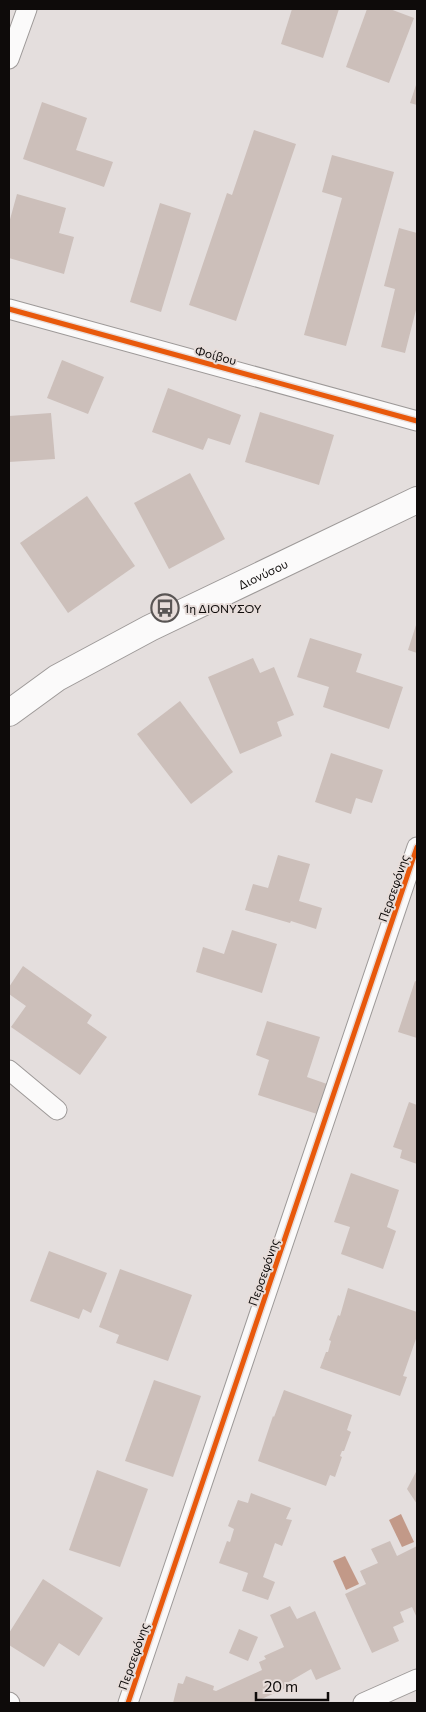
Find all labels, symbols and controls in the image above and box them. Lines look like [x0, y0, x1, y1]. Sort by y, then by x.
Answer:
street label: Φοίβου [194, 343, 238, 367]
street label: Διονύσου [236, 556, 290, 592]
bus stop icon: 1η ΔΙΟΝΥΣΟΥ [150, 593, 180, 623]
place label: 1η ΔΙΟΝΥΣΟΥ [184, 601, 262, 615]
street label: Περσεφόνης [375, 853, 411, 923]
street label: Περσεφόνης [245, 1237, 281, 1307]
street label: Περσεφόνης [115, 1621, 151, 1691]
scale bar [256, 1670, 328, 1702]
text: 20 m [264, 1677, 298, 1695]

